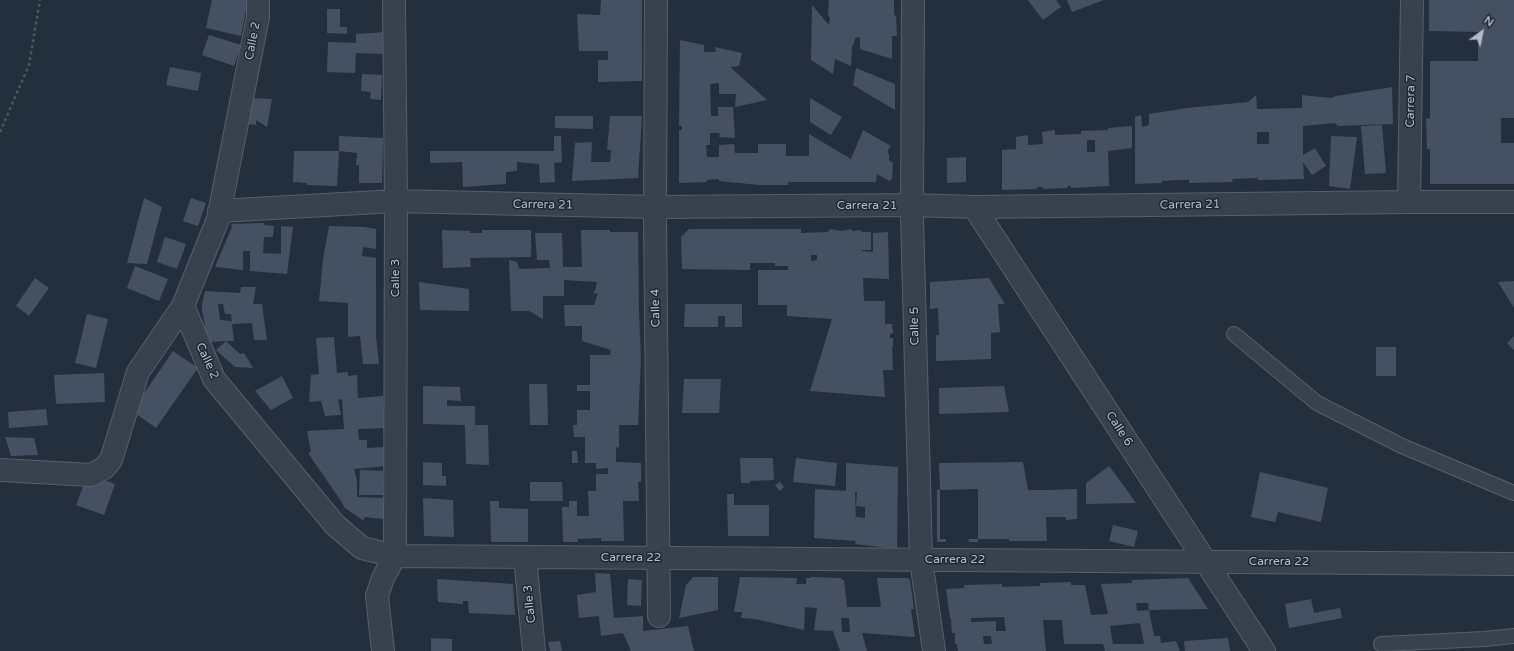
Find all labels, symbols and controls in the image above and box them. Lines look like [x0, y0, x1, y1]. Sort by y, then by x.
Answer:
north arrow [1462, 12, 1502, 52]
text: N [1482, 14, 1496, 29]
street label: Calle 2 [242, 21, 264, 61]
street label: Carrera 7 [1403, 74, 1419, 128]
street label: Carrera 21 [513, 197, 573, 213]
street label: Carrera 21 [1160, 197, 1220, 213]
street label: Carrera 21 [837, 199, 897, 213]
street label: Calle 3 [389, 259, 403, 297]
street label: Calle 4 [648, 289, 664, 327]
street label: Calle 5 [907, 307, 923, 345]
street label: Calle 2 [192, 341, 222, 381]
street label: Calle 6 [1102, 409, 1136, 449]
street label: Carrera 22 [601, 551, 661, 565]
street label: Carrera 22 [925, 553, 985, 567]
street label: Carrera 22 [1249, 555, 1309, 569]
street label: Calle 3 [521, 584, 539, 624]

